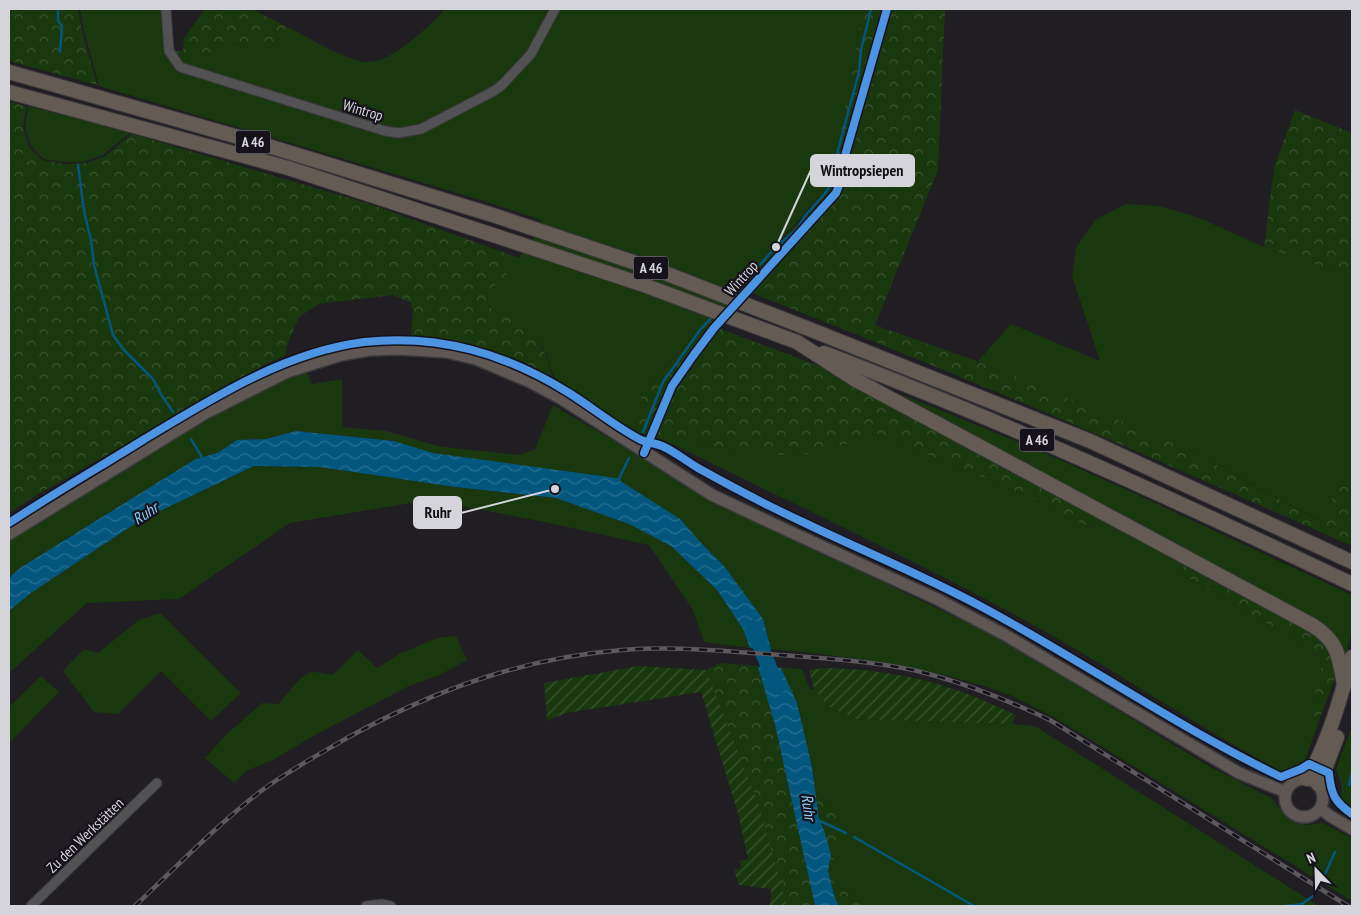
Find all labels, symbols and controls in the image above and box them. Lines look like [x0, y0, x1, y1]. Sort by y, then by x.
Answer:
street label: Wintrop [341, 95, 385, 125]
road number: A 46 [236, 130, 270, 154]
callout: Wintropsiepen [811, 155, 914, 186]
text: Wintropsiepen [819, 160, 904, 180]
road number: A 46 [634, 256, 668, 280]
street label: Wintrop [720, 256, 762, 300]
road number: A 46 [1020, 428, 1054, 452]
water label: Ruhr [129, 496, 164, 528]
callout: Ruhr [414, 497, 461, 528]
text: Ruhr [424, 502, 452, 522]
street label: Zu den Werkstätten [42, 793, 128, 877]
water label: Ruhr [797, 793, 821, 824]
north arrow [1291, 845, 1341, 895]
text: N [1304, 848, 1318, 868]

